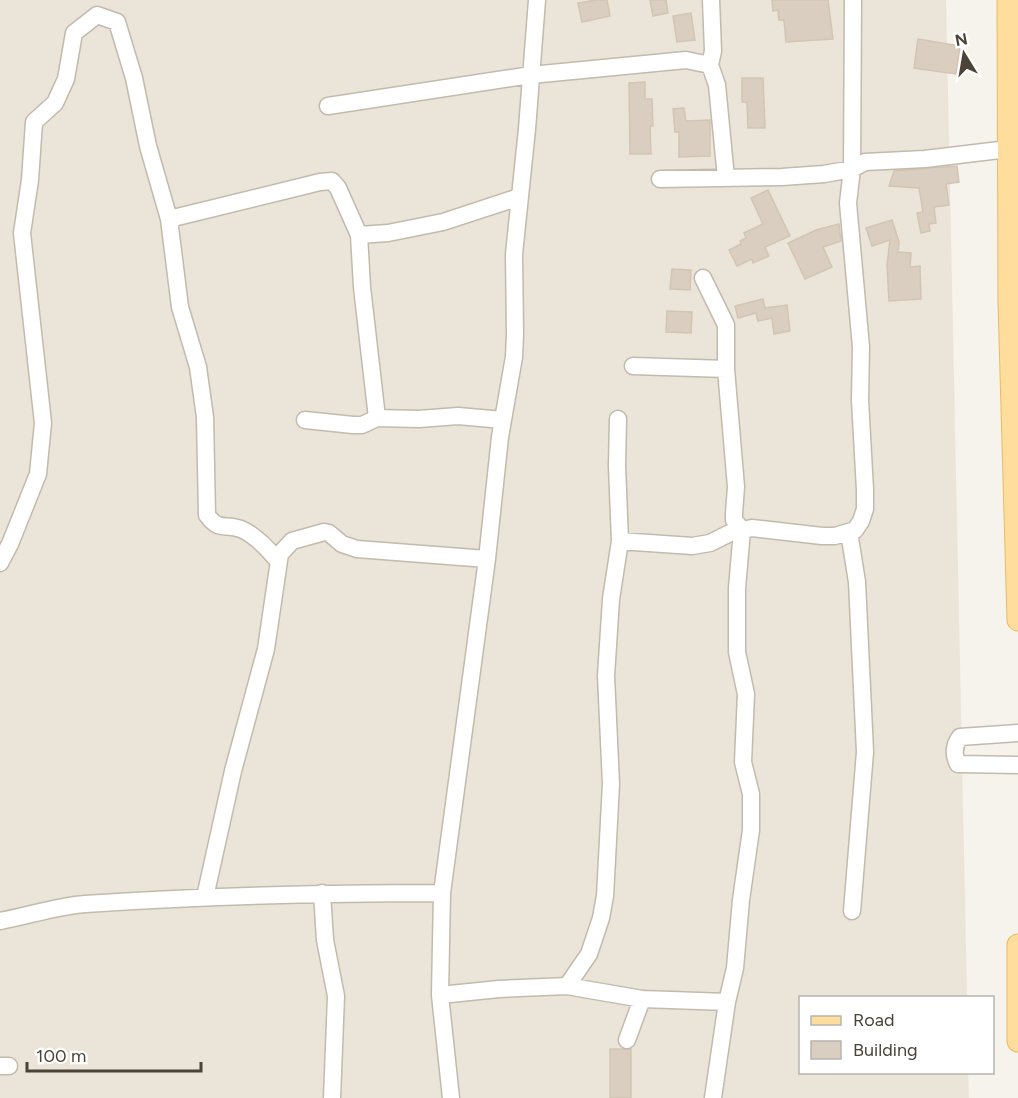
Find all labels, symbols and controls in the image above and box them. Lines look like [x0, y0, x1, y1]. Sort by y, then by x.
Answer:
north arrow [934, 24, 994, 84]
text: N [953, 29, 969, 50]
legend [799, 996, 994, 1074]
text: Road [853, 1009, 894, 1031]
scale bar [27, 1035, 201, 1073]
text: Building [853, 1039, 918, 1061]
text: 100 m [36, 1045, 86, 1067]

